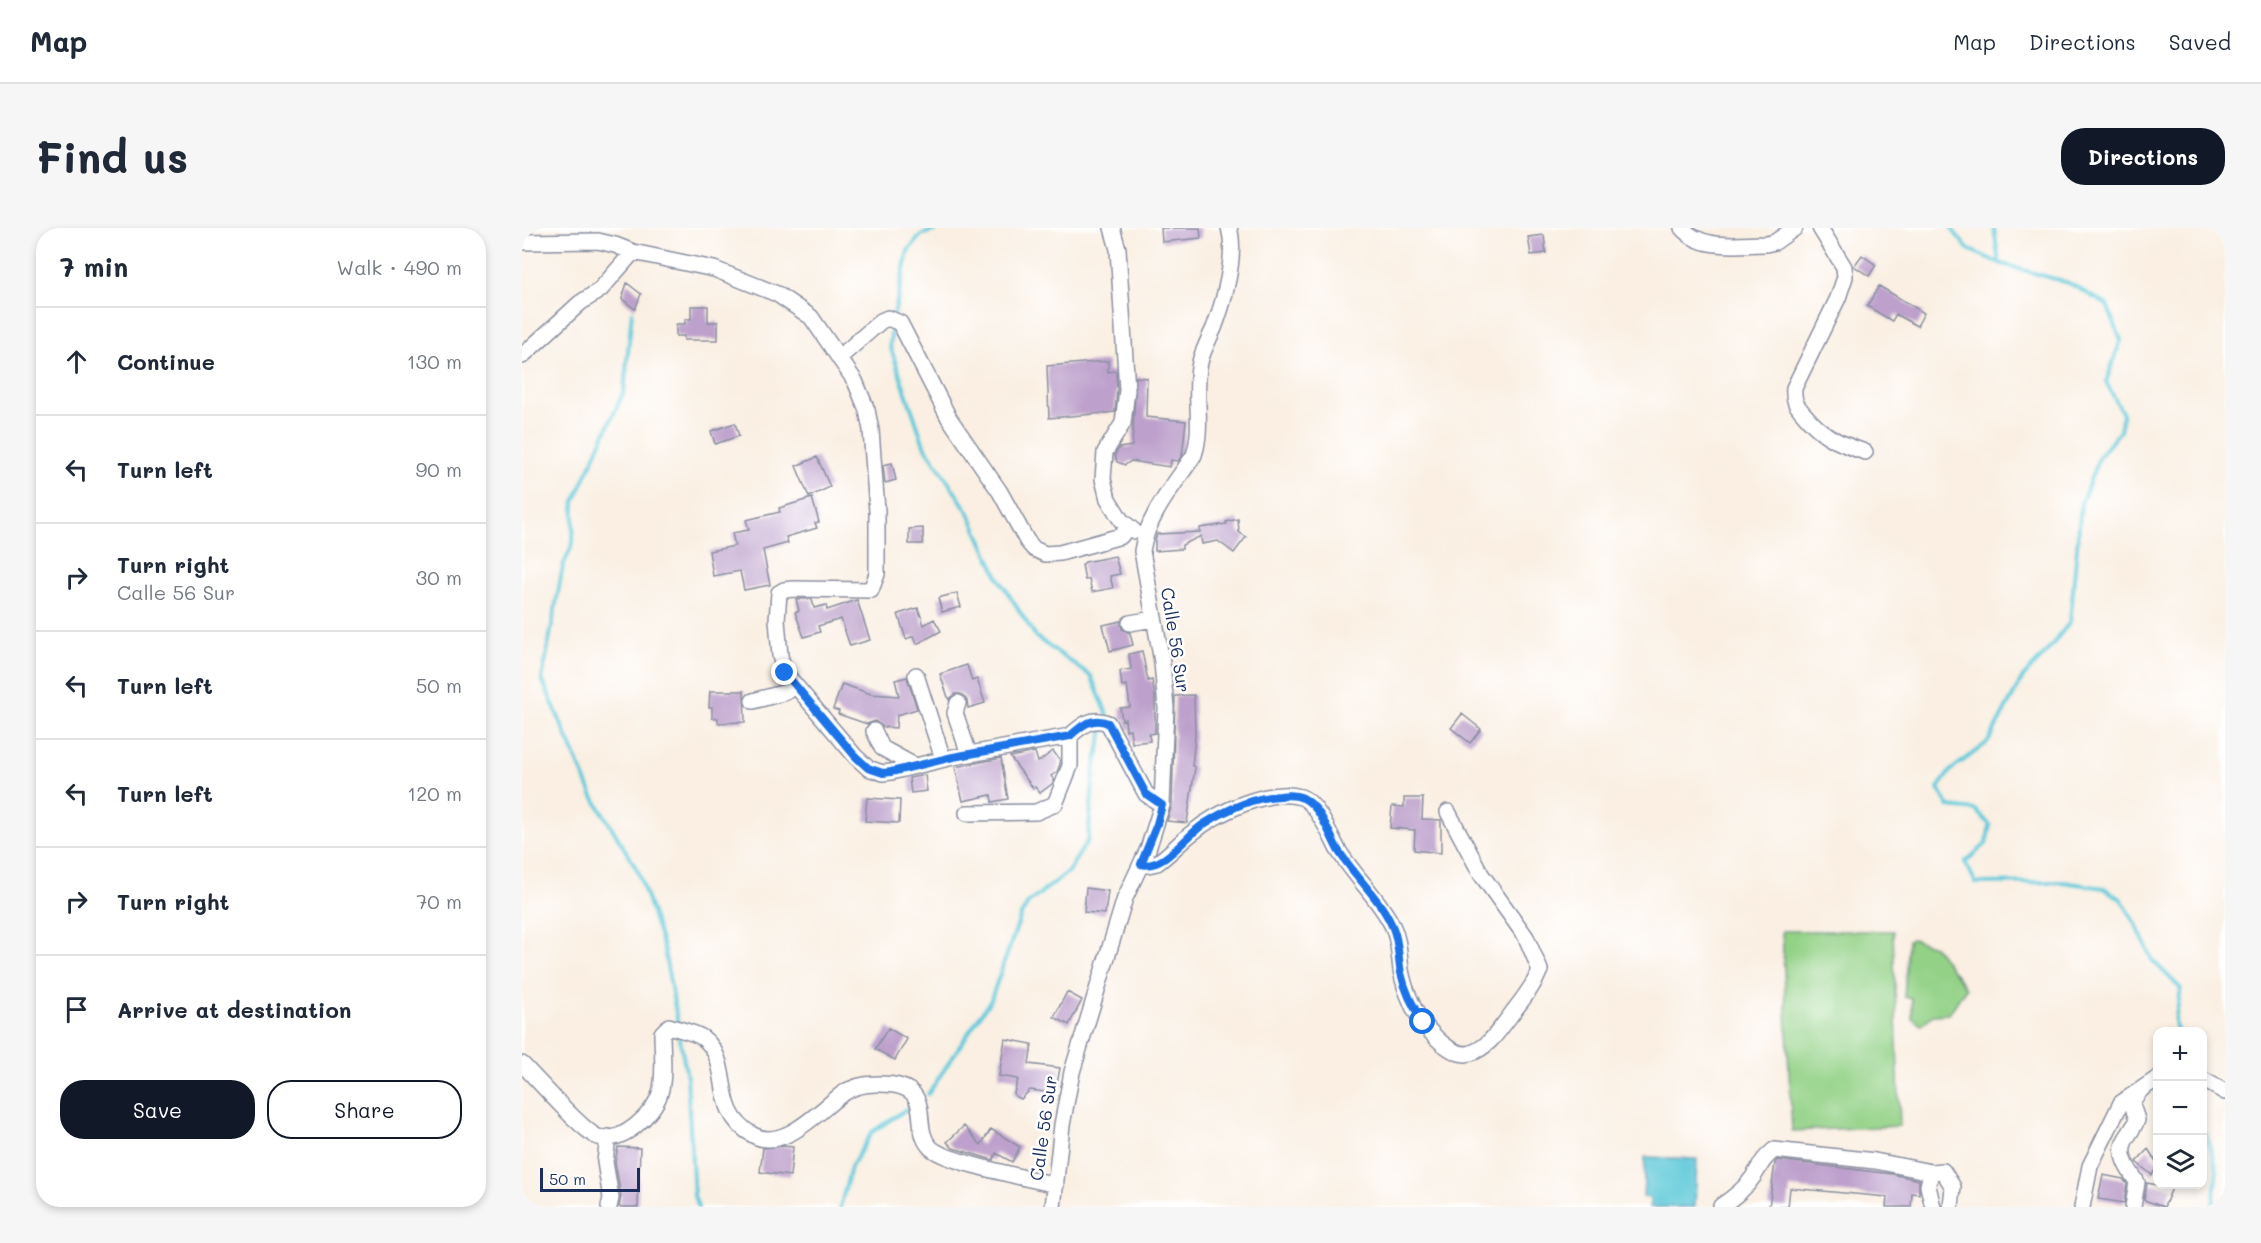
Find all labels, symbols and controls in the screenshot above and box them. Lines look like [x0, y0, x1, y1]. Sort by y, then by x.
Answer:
text: Map [30, 23, 87, 59]
text: Map [1953, 28, 1996, 55]
text: Directions [2029, 28, 2136, 55]
text: Saved [2169, 28, 2231, 55]
button: Directions [2061, 128, 2225, 185]
text: Find us [36, 129, 188, 184]
text: 7 min [60, 250, 128, 284]
text: Walk · 490 m [337, 254, 462, 280]
icon: ahead [60, 345, 93, 378]
text: Continue [117, 347, 215, 376]
text: 130 m [407, 348, 462, 374]
icon: left [60, 453, 93, 486]
text: Turn left [117, 455, 213, 484]
text: 90 m [416, 456, 462, 482]
text: Turn right [117, 550, 229, 579]
icon: right [60, 561, 93, 594]
text: 30 m [416, 564, 462, 590]
text: Calle 56 Sur [117, 579, 235, 605]
street label: Calle 56 Sur [1156, 586, 1196, 694]
route end [771, 659, 797, 685]
icon: left [60, 669, 93, 702]
text: Turn left [117, 671, 213, 700]
text: 50 m [416, 672, 462, 698]
icon: left [60, 777, 93, 810]
text: Turn left [117, 779, 213, 808]
text: 120 m [407, 780, 462, 806]
icon: right [60, 885, 93, 918]
text: Turn right [117, 887, 229, 916]
text: 70 m [416, 888, 462, 914]
icon: arrive [60, 993, 93, 1026]
text: Arrive at destination [117, 995, 352, 1024]
route start [1409, 1008, 1435, 1034]
map controls [2153, 1027, 2207, 1189]
button: + [2153, 1027, 2207, 1081]
street label: Calle 56 Sur [1024, 1074, 1062, 1182]
button: Save [60, 1080, 255, 1139]
button: Share [267, 1080, 462, 1139]
button: − [2153, 1081, 2207, 1135]
button: layers [2153, 1135, 2207, 1189]
scale bar [540, 1165, 640, 1192]
text: 50 m [549, 1168, 586, 1189]

